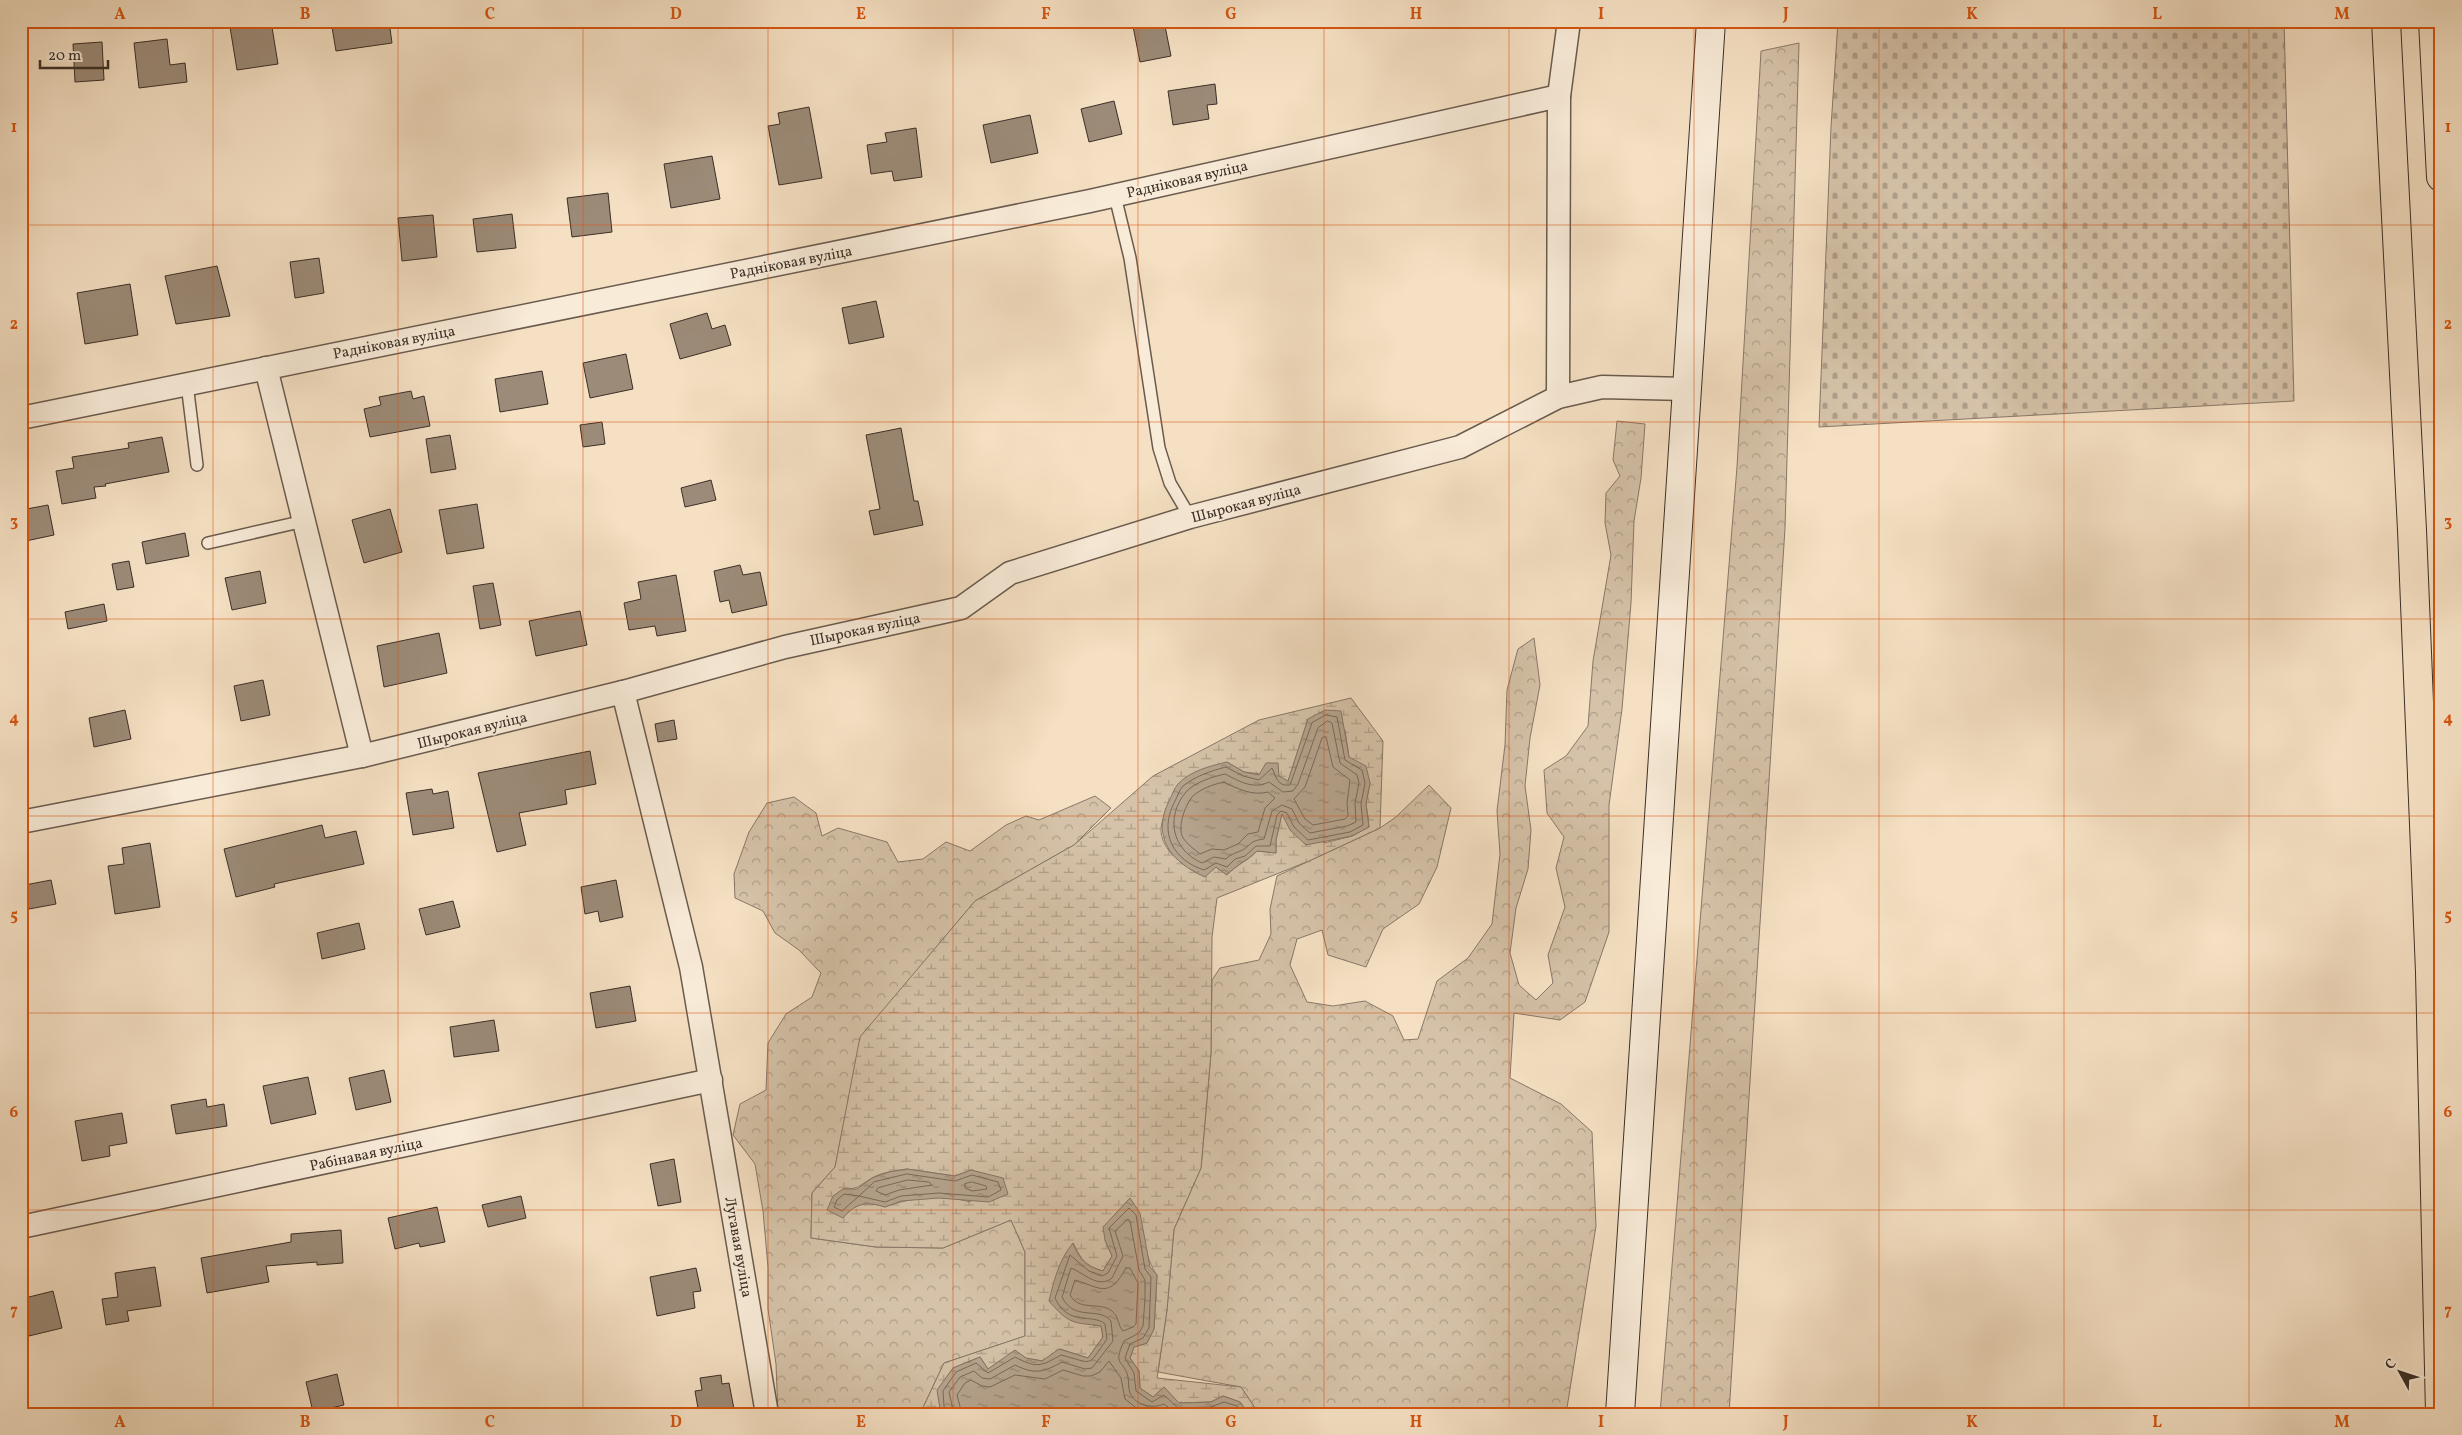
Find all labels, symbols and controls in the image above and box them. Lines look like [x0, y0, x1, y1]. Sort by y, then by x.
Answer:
text: A [114, 4, 126, 26]
text: B [300, 4, 311, 26]
text: C [485, 4, 495, 26]
text: D [670, 4, 682, 26]
text: E [856, 4, 866, 26]
text: F [1041, 4, 1051, 26]
text: G [1225, 4, 1237, 26]
text: H [1410, 4, 1422, 26]
text: I [1598, 4, 1604, 26]
text: J [1782, 4, 1789, 26]
text: K [1966, 4, 1978, 26]
text: L [2152, 4, 2162, 26]
text: M [2334, 4, 2350, 26]
scale bar [40, 38, 108, 70]
text: 20 m [48, 46, 81, 67]
text: 1 [11, 117, 17, 139]
text: 1 [2445, 117, 2451, 139]
street label: Радніковая вуліца [1125, 156, 1250, 205]
street label: Радніковая вуліца [728, 241, 854, 286]
text: 2 [10, 314, 18, 336]
text: 2 [2444, 314, 2452, 336]
street label: Радніковая вуліца [331, 321, 457, 366]
street label: Шырокая вуліца [1189, 480, 1304, 529]
text: 3 [10, 511, 18, 533]
text: 3 [2444, 511, 2452, 533]
street label: Шырокая вуліца [808, 608, 923, 652]
text: 4 [9, 708, 19, 730]
street label: Шырокая вуліца [415, 708, 530, 755]
text: 4 [2443, 708, 2453, 730]
text: 5 [10, 905, 18, 927]
text: 5 [2444, 905, 2452, 927]
text: 6 [10, 1102, 19, 1124]
text: 6 [2444, 1102, 2453, 1124]
street label: Рабінавая вуліца [308, 1133, 425, 1178]
street label: Лугавая вуліца [718, 1195, 757, 1299]
text: 7 [10, 1300, 18, 1322]
text: 7 [2444, 1300, 2452, 1322]
north arrow [2374, 1348, 2424, 1398]
text: С [2381, 1355, 2401, 1374]
text: A [114, 1412, 126, 1434]
text: B [300, 1412, 311, 1434]
text: C [485, 1412, 495, 1434]
text: D [670, 1412, 682, 1434]
text: E [856, 1412, 866, 1434]
text: F [1041, 1412, 1051, 1434]
text: G [1225, 1412, 1237, 1434]
text: H [1410, 1412, 1422, 1434]
text: I [1598, 1412, 1604, 1434]
text: J [1782, 1412, 1789, 1434]
text: K [1966, 1412, 1978, 1434]
text: L [2152, 1412, 2162, 1434]
text: M [2334, 1412, 2350, 1434]

